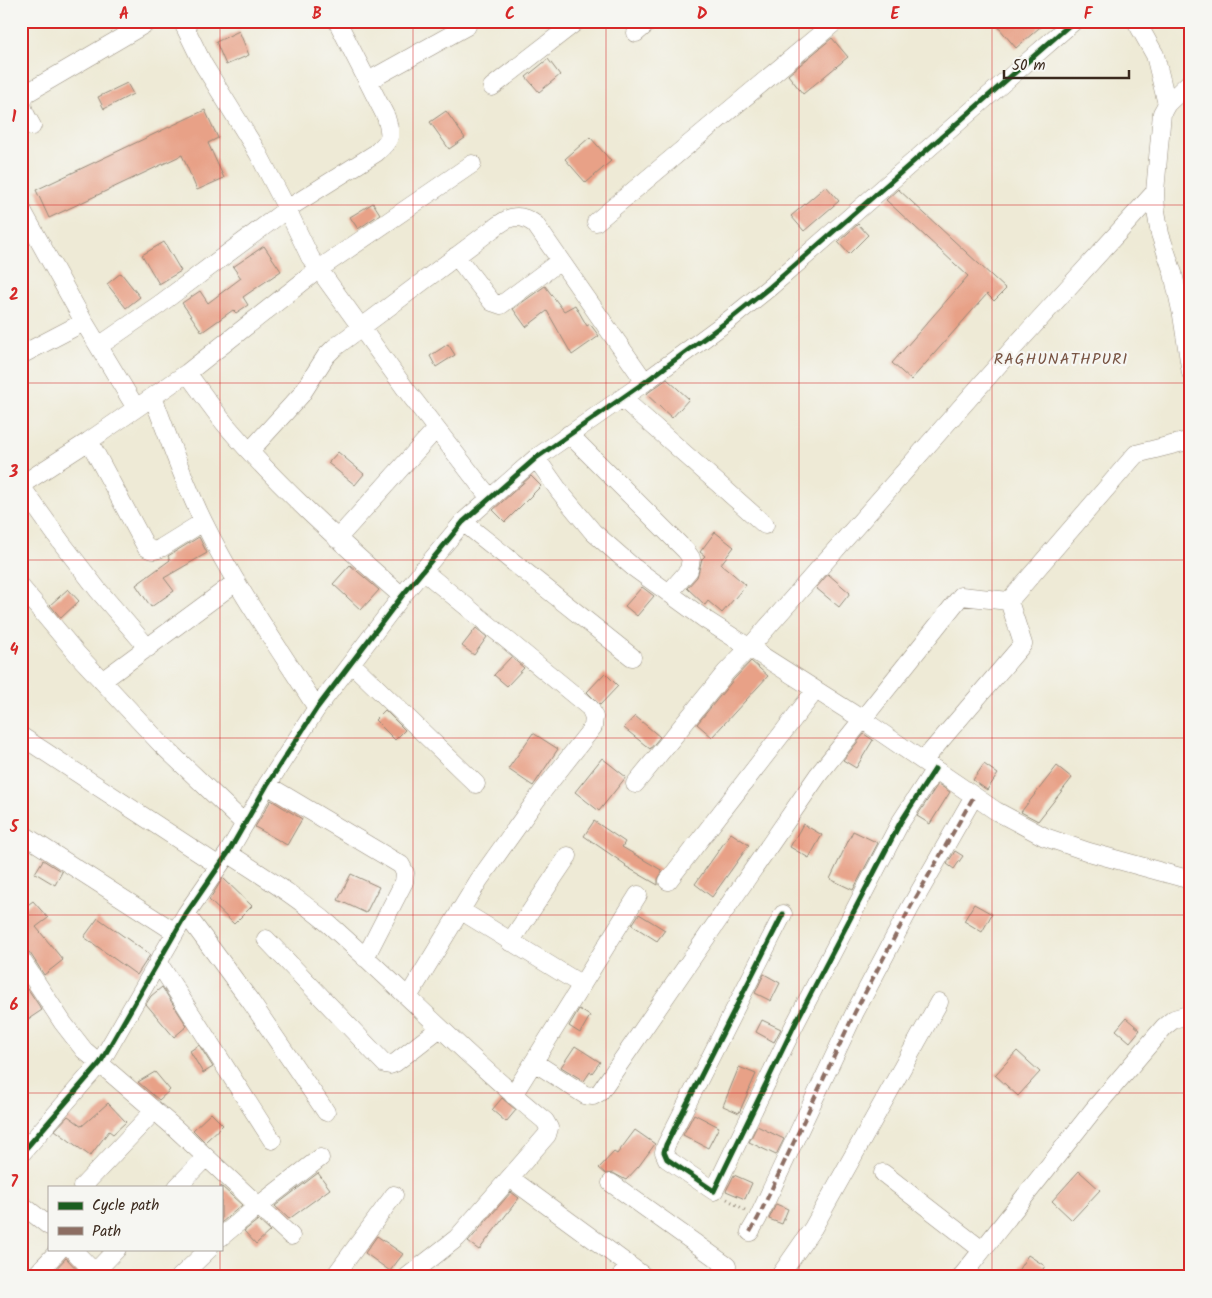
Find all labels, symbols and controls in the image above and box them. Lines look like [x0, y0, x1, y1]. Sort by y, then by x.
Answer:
text: A [119, 2, 129, 27]
text: B [312, 2, 322, 27]
text: C [505, 2, 515, 27]
text: D [697, 2, 708, 27]
text: E [891, 2, 901, 27]
text: F [1084, 2, 1094, 27]
scale bar [1004, 48, 1130, 80]
text: 50 m [1012, 54, 1046, 78]
text: 1 [12, 105, 17, 130]
text: 2 [9, 283, 19, 308]
district label: RAGHUNATHPURI [994, 347, 1128, 372]
text: 3 [9, 460, 19, 485]
text: 4 [10, 638, 19, 663]
text: 5 [9, 815, 20, 840]
text: 6 [10, 993, 19, 1018]
text: 7 [10, 1170, 18, 1195]
legend [48, 1186, 222, 1250]
text: Cycle path [92, 1194, 159, 1218]
text: Path [92, 1220, 121, 1244]

